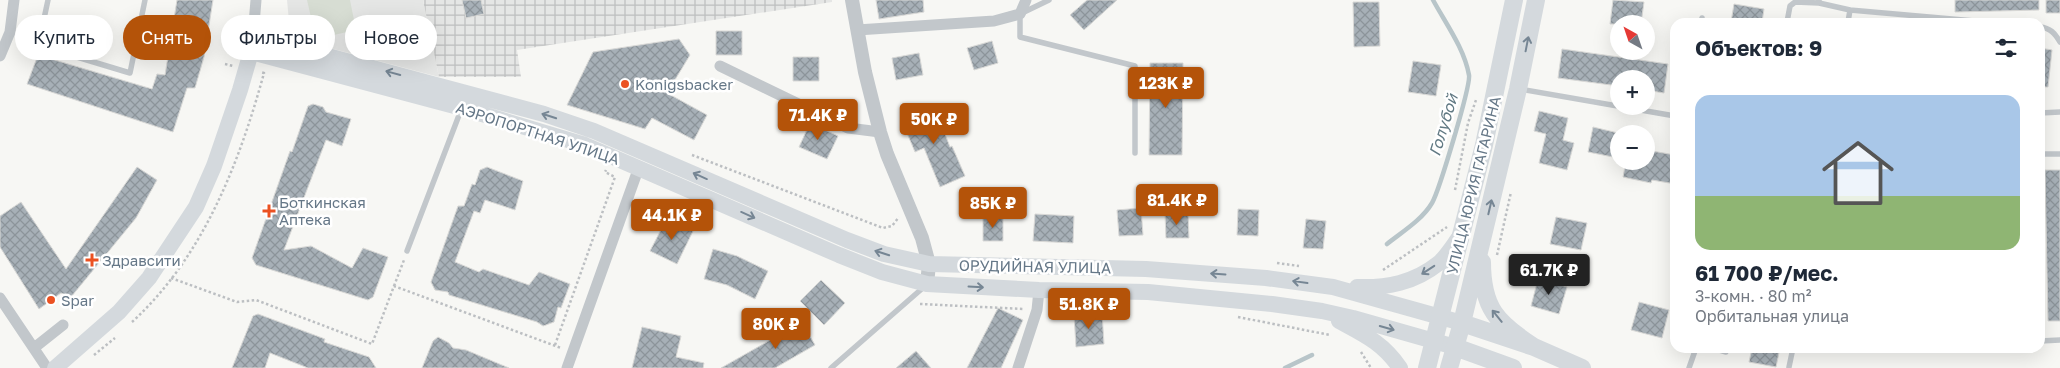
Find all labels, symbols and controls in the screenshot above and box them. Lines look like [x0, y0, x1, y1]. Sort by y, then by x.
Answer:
chip: Купить [15, 15, 113, 60]
chip: Снять [123, 15, 211, 60]
chip: Фильтры [221, 15, 335, 60]
chip: Новое [345, 15, 437, 60]
north arrow [1610, 15, 1655, 60]
map controls [1610, 15, 1655, 170]
icon: filters [1992, 34, 2020, 62]
text: Объектов: 9 [1695, 35, 1822, 61]
one-way arrow [1523, 37, 1532, 53]
pin: 123K ₽ [1125, 66, 1207, 109]
one-way arrow [385, 68, 401, 78]
button: + [1610, 70, 1655, 115]
text: 123K ₽ [1139, 73, 1193, 93]
place label: Konigsbacker [635, 75, 733, 93]
marker: Konigsbacker [619, 78, 631, 90]
water label: Голубой [1424, 90, 1462, 158]
street label: УЛИЦА ЮРИЯ ГАГАРИНА [1442, 94, 1504, 276]
street label: АЭРОПОРТНАЯ УЛИЦА [454, 98, 622, 168]
pin: 71.4K ₽ [772, 98, 864, 141]
pin: 50K ₽ [899, 102, 969, 145]
text: 71.4K ₽ [789, 105, 847, 125]
text: 50K ₽ [911, 109, 957, 129]
one-way arrow [542, 111, 558, 120]
button: − [1610, 125, 1655, 170]
icon: home [1813, 128, 1903, 218]
one-way arrow [693, 170, 708, 180]
pin: 81.4K ₽ [1131, 184, 1223, 226]
pin: 85K ₽ [958, 186, 1028, 229]
text: 81.4K ₽ [1147, 190, 1207, 210]
place label: Боткинская Аптека [279, 193, 366, 228]
text: 85K ₽ [970, 193, 1016, 213]
pin: 44.1K ₽ [626, 198, 718, 241]
one-way arrow [1486, 200, 1495, 216]
marker: Боткинская Аптека [263, 205, 275, 217]
text: 44.1K ₽ [642, 205, 702, 225]
one-way arrow [740, 210, 755, 220]
one-way arrow [875, 248, 890, 257]
place label: Здравсити [102, 251, 181, 269]
marker: Здравсити [86, 254, 98, 266]
pin: 61.7K ₽ [1503, 254, 1595, 296]
street label: ОРУДИЙНАЯ УЛИЦА [959, 256, 1111, 276]
text: 61.7K ₽ [1520, 260, 1578, 280]
text: 61 700 ₽/мес. [1695, 260, 1839, 286]
one-way arrow [1421, 265, 1435, 275]
one-way arrow [1210, 269, 1226, 279]
one-way arrow [1292, 277, 1308, 287]
one-way arrow [967, 283, 983, 292]
text: 3-комн. · 80 m² [1695, 286, 1811, 306]
pin: 51.8K ₽ [1043, 288, 1135, 330]
place label: Spar [61, 291, 94, 309]
marker: Spar [45, 294, 57, 306]
text: 51.8K ₽ [1059, 294, 1119, 314]
text: Орбитальная улица [1695, 306, 1849, 326]
pin: 80K ₽ [741, 308, 811, 350]
one-way arrow [1492, 310, 1503, 323]
text: 80K ₽ [752, 314, 800, 334]
one-way arrow [1378, 323, 1394, 333]

